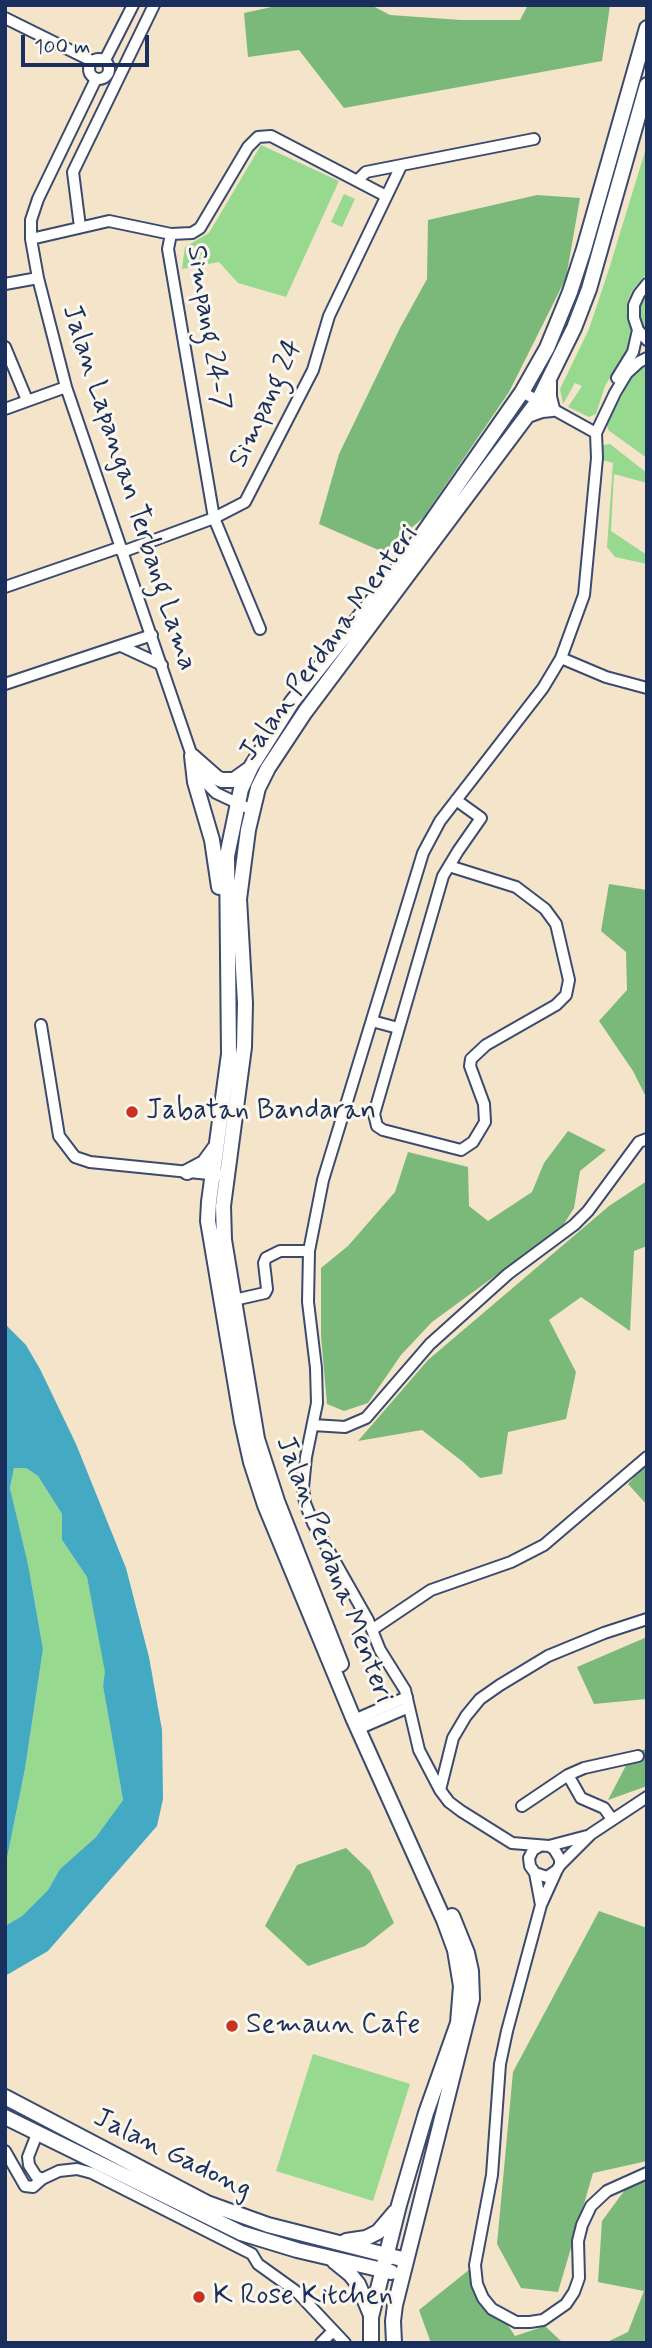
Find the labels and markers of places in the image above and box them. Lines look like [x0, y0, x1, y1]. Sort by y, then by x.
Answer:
place label: Jabatan Bandaran [146, 1095, 376, 1129]
marker: Jabatan Bandaran [124, 1104, 140, 1120]
place label: Semaun Cafe [246, 2009, 420, 2043]
marker: Semaun Cafe [224, 2018, 240, 2034]
place label: K Rose Kitchen [213, 2280, 393, 2314]
marker: K Rose Kitchen [191, 2289, 207, 2305]

